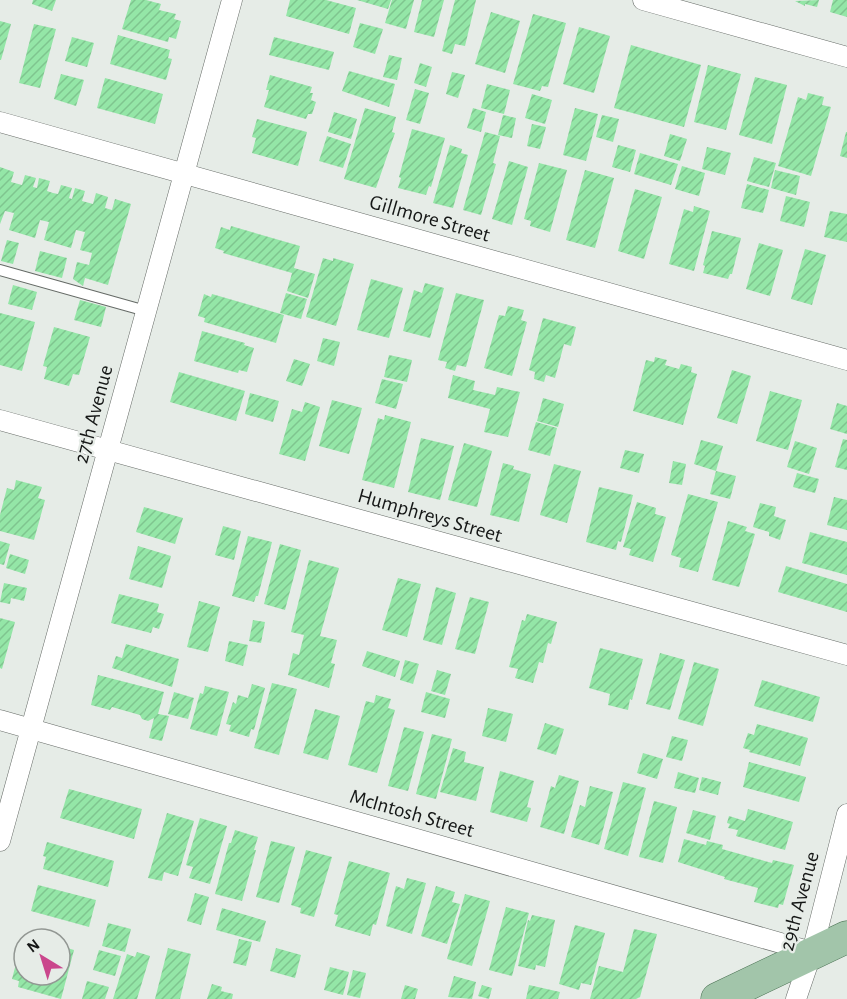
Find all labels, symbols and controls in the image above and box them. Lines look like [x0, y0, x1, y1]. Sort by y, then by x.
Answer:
street label: Gillmore Street [367, 191, 493, 246]
street label: 27th Avenue [70, 363, 117, 465]
street label: Humphreys Street [355, 485, 505, 546]
street label: McIntosh Street [347, 786, 477, 841]
street label: 29th Avenue [776, 849, 823, 953]
north arrow [12, 927, 72, 987]
text: N [24, 936, 43, 956]

